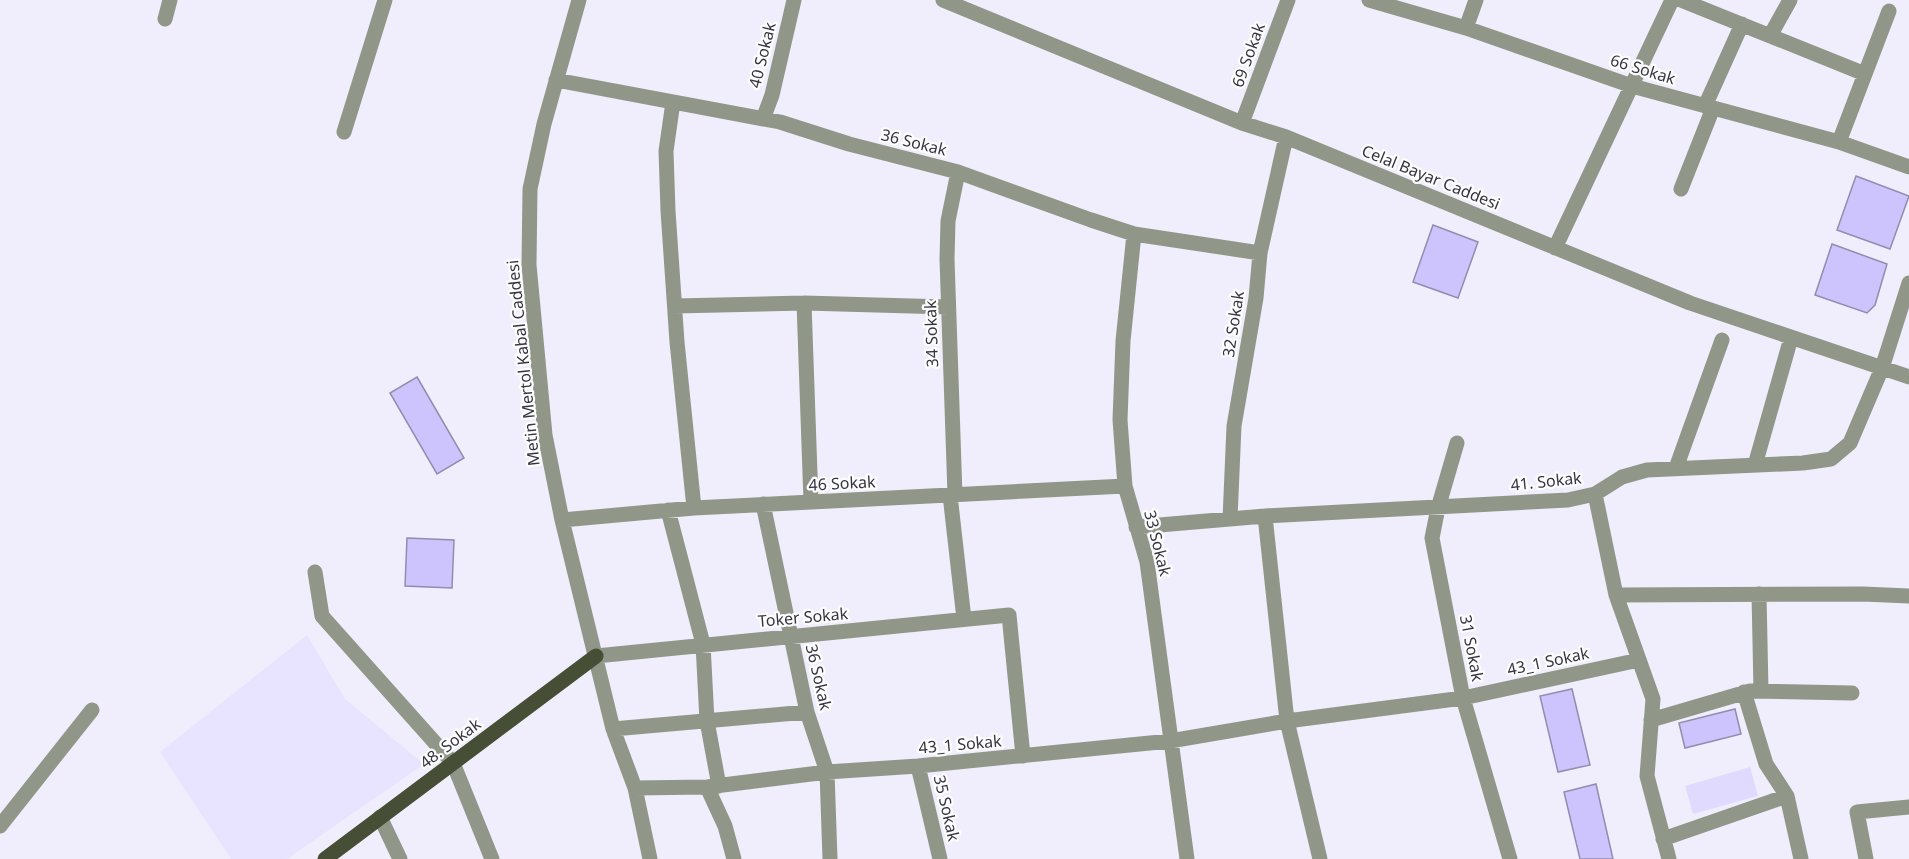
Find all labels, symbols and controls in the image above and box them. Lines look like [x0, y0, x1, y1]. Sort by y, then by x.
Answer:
street label: 40 Sokak [743, 19, 781, 90]
street label: 69 Sokak [1226, 19, 1270, 90]
street label: 66 Sokak [1608, 49, 1679, 89]
street label: 36 Sokak [879, 123, 950, 161]
street label: Celal Bayar Caddesi [1359, 139, 1503, 215]
street label: Metin Mertol Kabal Caddesi [501, 259, 545, 467]
street label: 32 Sokak [1217, 289, 1249, 359]
street label: 34 Sokak [919, 300, 943, 368]
street label: 41. Sokak [1509, 466, 1583, 496]
street label: 46 Sokak [808, 470, 876, 496]
street label: 33 Sokak [1139, 508, 1177, 579]
street label: Toker Sokak [757, 602, 849, 632]
street label: 31 Sokak [1455, 613, 1489, 683]
street label: 43_1 Sokak [1505, 641, 1591, 680]
street label: 36 Sokak [801, 642, 837, 713]
street label: 48. Sokak [415, 712, 485, 773]
street label: 43_1 Sokak [918, 729, 1003, 759]
street label: 35 Sokak [929, 773, 965, 844]

